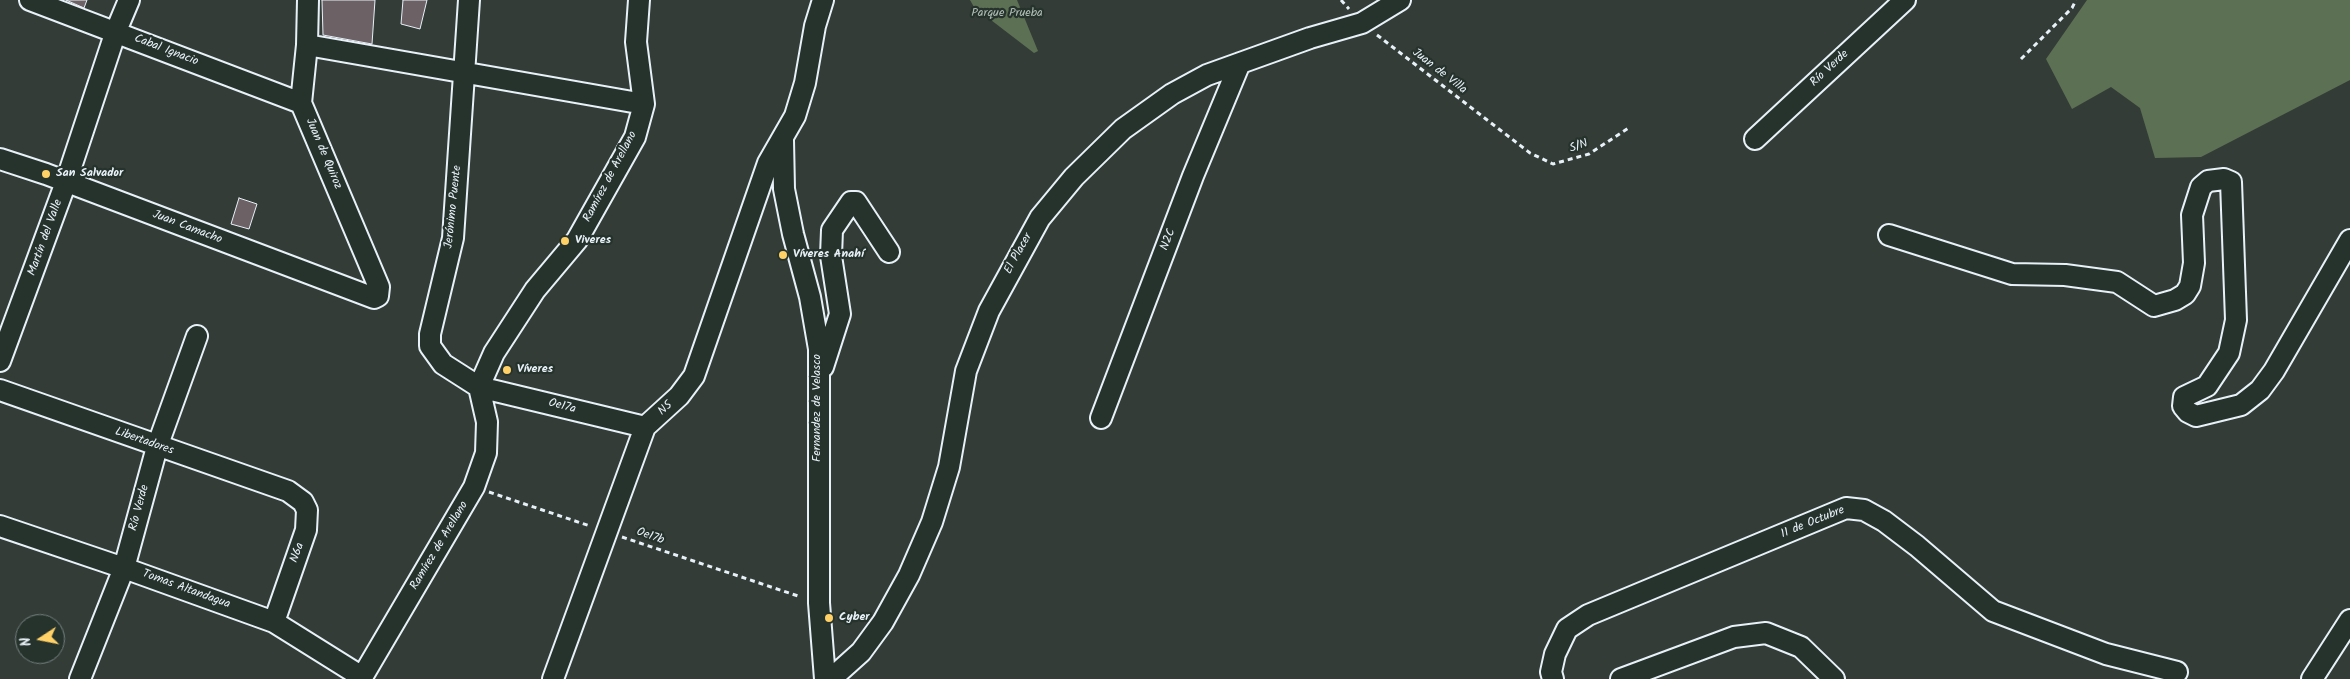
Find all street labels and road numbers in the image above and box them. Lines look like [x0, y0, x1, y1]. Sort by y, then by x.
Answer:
street label: Cabal Ignacio [132, 32, 200, 70]
street label: Juan de Villa [1409, 46, 1469, 98]
street label: Río Verde [1808, 48, 1852, 90]
street label: Juan de Quiroz [302, 116, 344, 192]
street label: Ramírez de Arellano [581, 129, 641, 225]
street label: S/N [1568, 137, 1590, 157]
street label: Jerónimo Puente [442, 165, 466, 249]
street label: Martín del Valle [26, 198, 66, 278]
street label: Juan Camacho [150, 208, 224, 248]
street label: N2C [1158, 227, 1180, 253]
street label: El Placer [1002, 231, 1036, 277]
street label: Fernandez de Velasco [811, 354, 825, 462]
street label: Oe17a [547, 397, 577, 417]
street label: N5 [656, 399, 676, 419]
street label: Libertadores [113, 425, 175, 459]
street label: Río Verde [127, 483, 153, 533]
street label: Ramírez de Arellano [408, 499, 472, 593]
street label: 11 de Octubre [1779, 504, 1847, 542]
street label: Oe17b [634, 526, 666, 548]
street label: N6a [288, 541, 308, 565]
street label: Tomas Altandagua [140, 567, 232, 613]

